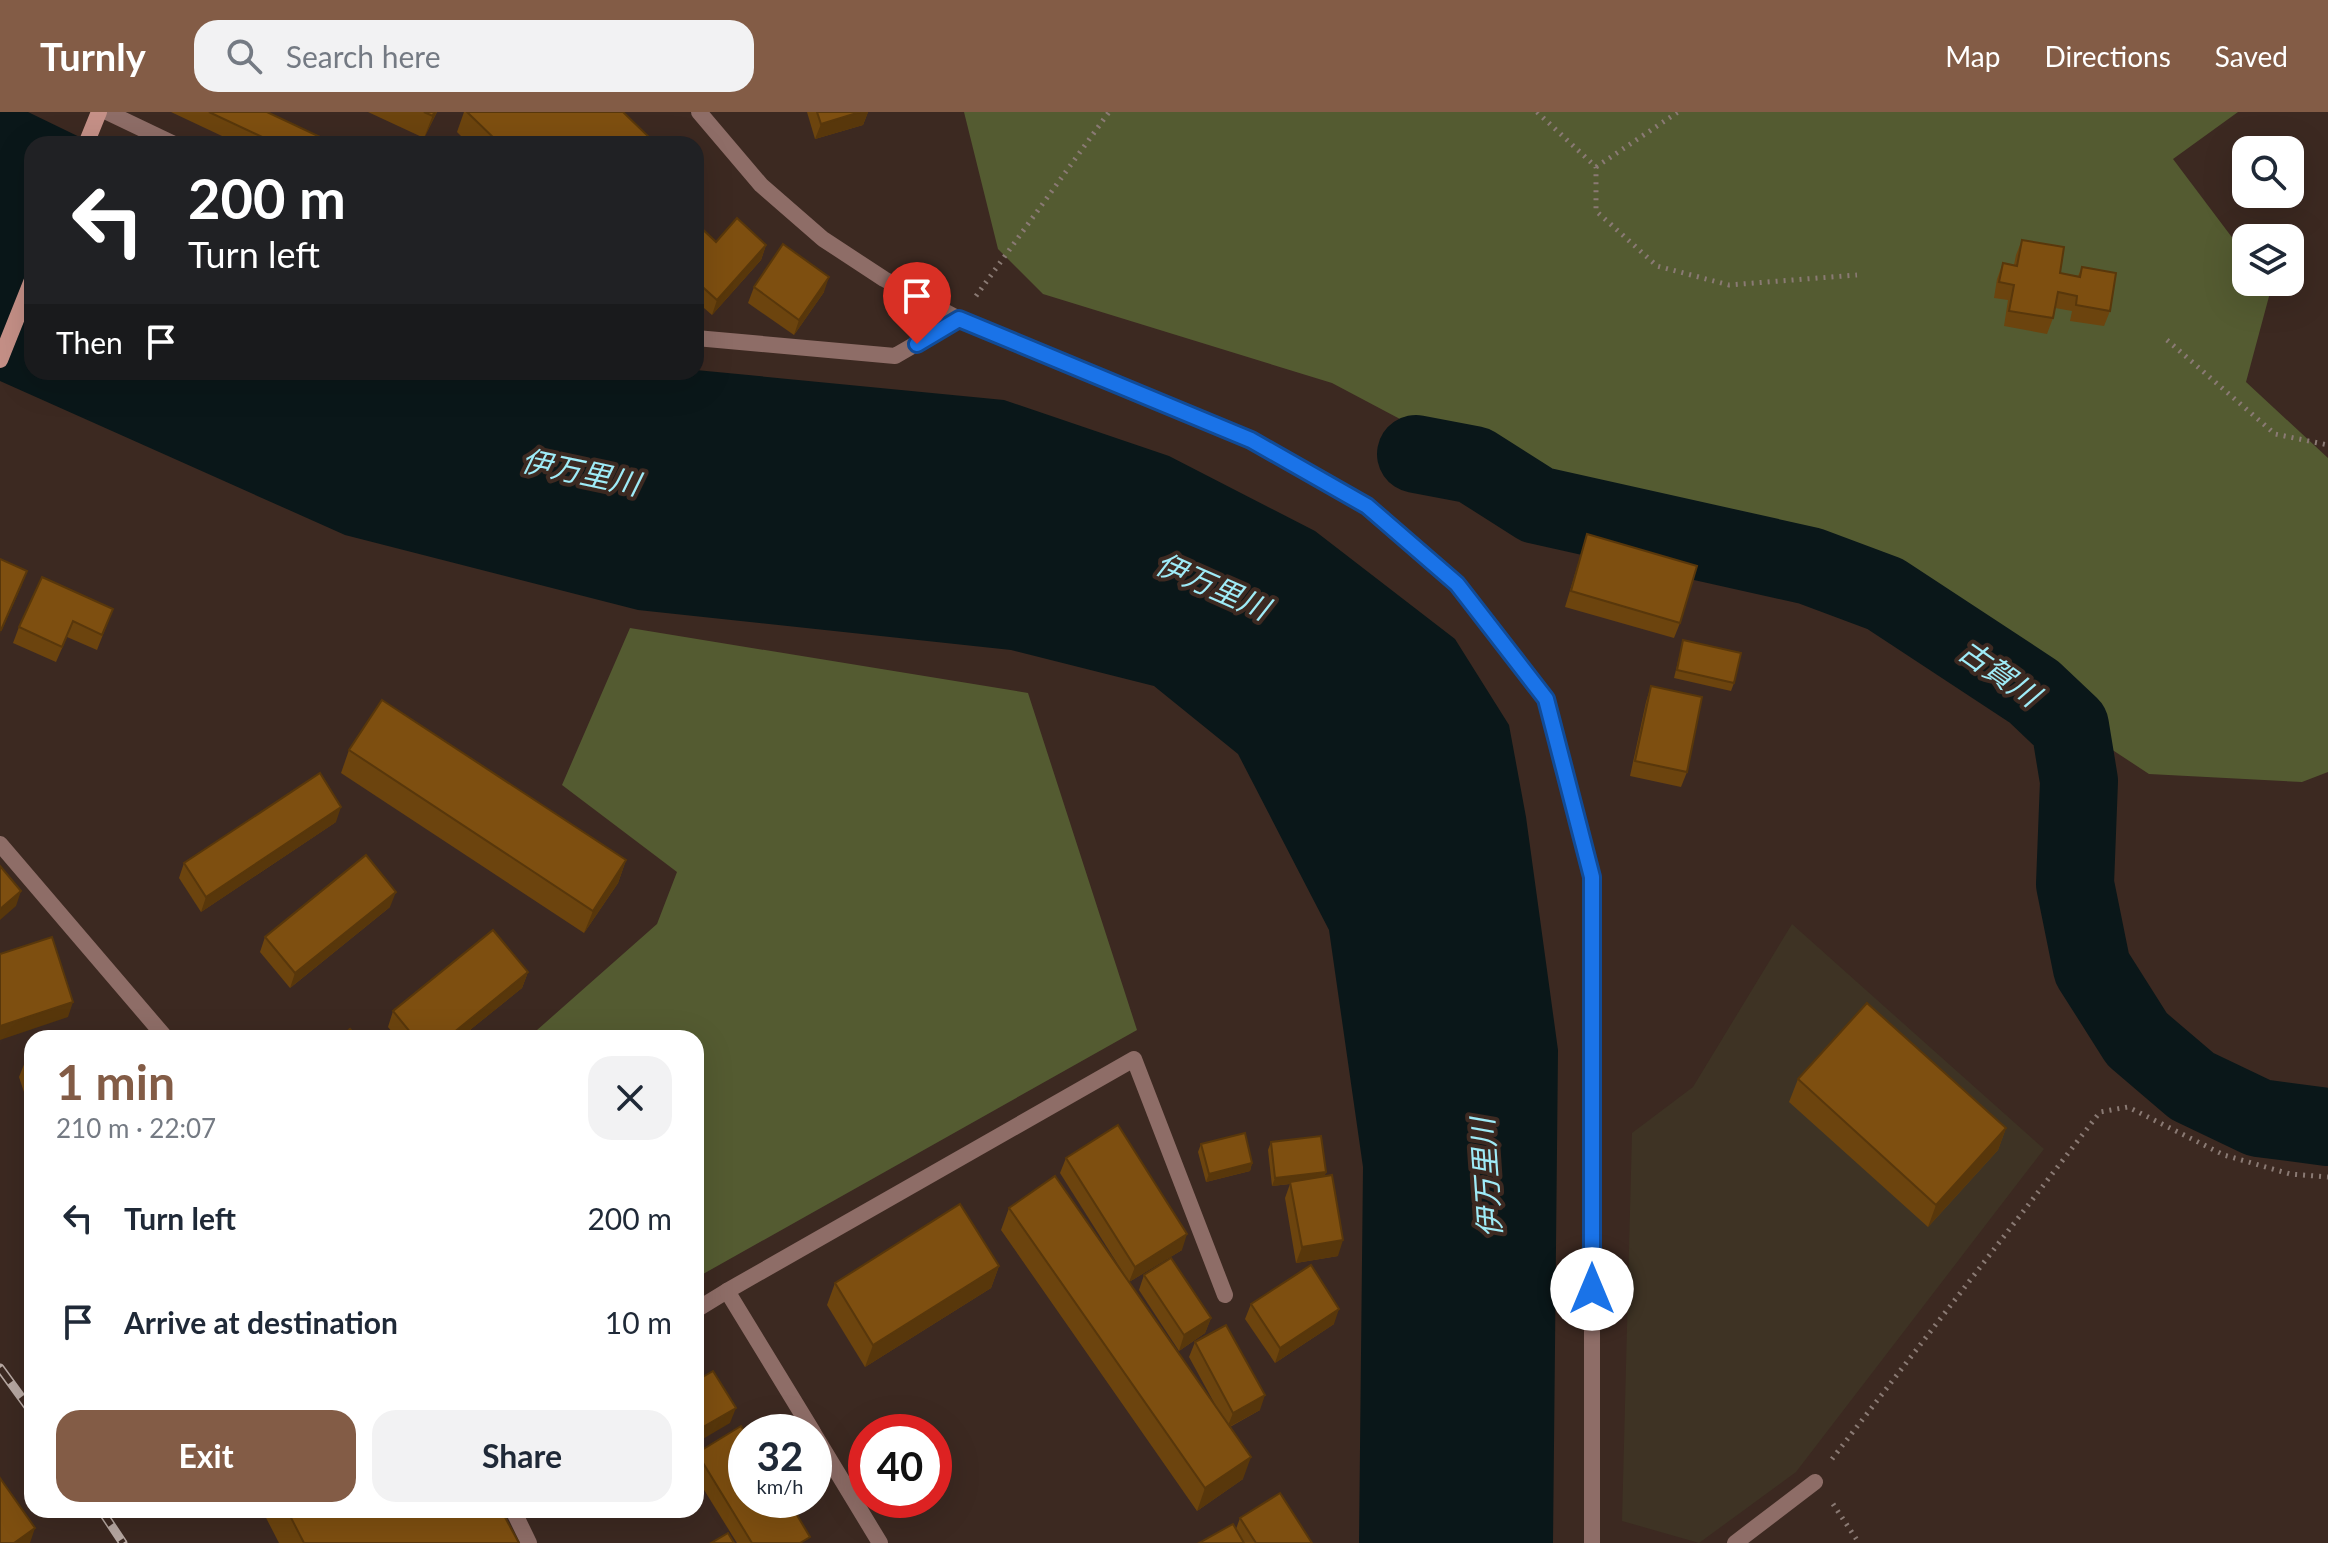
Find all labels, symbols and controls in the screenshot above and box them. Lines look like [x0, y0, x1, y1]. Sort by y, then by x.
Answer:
search box [194, 20, 754, 92]
text: Turnly [40, 33, 146, 79]
icon: search [222, 34, 266, 78]
text: Search here [286, 38, 441, 74]
text: Map [1945, 39, 2000, 73]
text: Directions [2044, 39, 2171, 73]
text: Saved [2215, 39, 2288, 73]
map controls [2232, 136, 2304, 296]
button: search [2232, 136, 2304, 208]
text: 200 m [188, 164, 346, 231]
icon: left [56, 168, 160, 272]
button: layers [2232, 224, 2304, 296]
text: Turn left [188, 232, 320, 276]
pin [883, 262, 951, 344]
icon: arrive [895, 274, 939, 318]
icon: arrive [139, 320, 183, 364]
text: Then [56, 324, 123, 360]
water label: 伊万里川 [519, 441, 646, 502]
water label: 伊万里川 [1151, 544, 1278, 627]
water label: 古賀川 [1953, 631, 2050, 714]
text: 1 min [56, 1053, 175, 1110]
button: close [588, 1056, 672, 1140]
text: 210 m · 22:07 [56, 1112, 216, 1144]
water label: 伊万里川 [1463, 1114, 1507, 1239]
icon: left [56, 1196, 100, 1240]
text: Turn left [124, 1200, 236, 1236]
text: 200 m [587, 1200, 672, 1236]
position arrow [1550, 1247, 1634, 1331]
icon: arrive [56, 1300, 100, 1344]
text: Arrive at destination [124, 1304, 398, 1340]
text: 10 m [605, 1304, 672, 1340]
button: Exit [56, 1410, 356, 1502]
button: Share [372, 1410, 672, 1502]
speed limit sign: 40 [848, 1414, 952, 1518]
text: 32 [757, 1432, 803, 1480]
text: km/h [757, 1474, 803, 1498]

